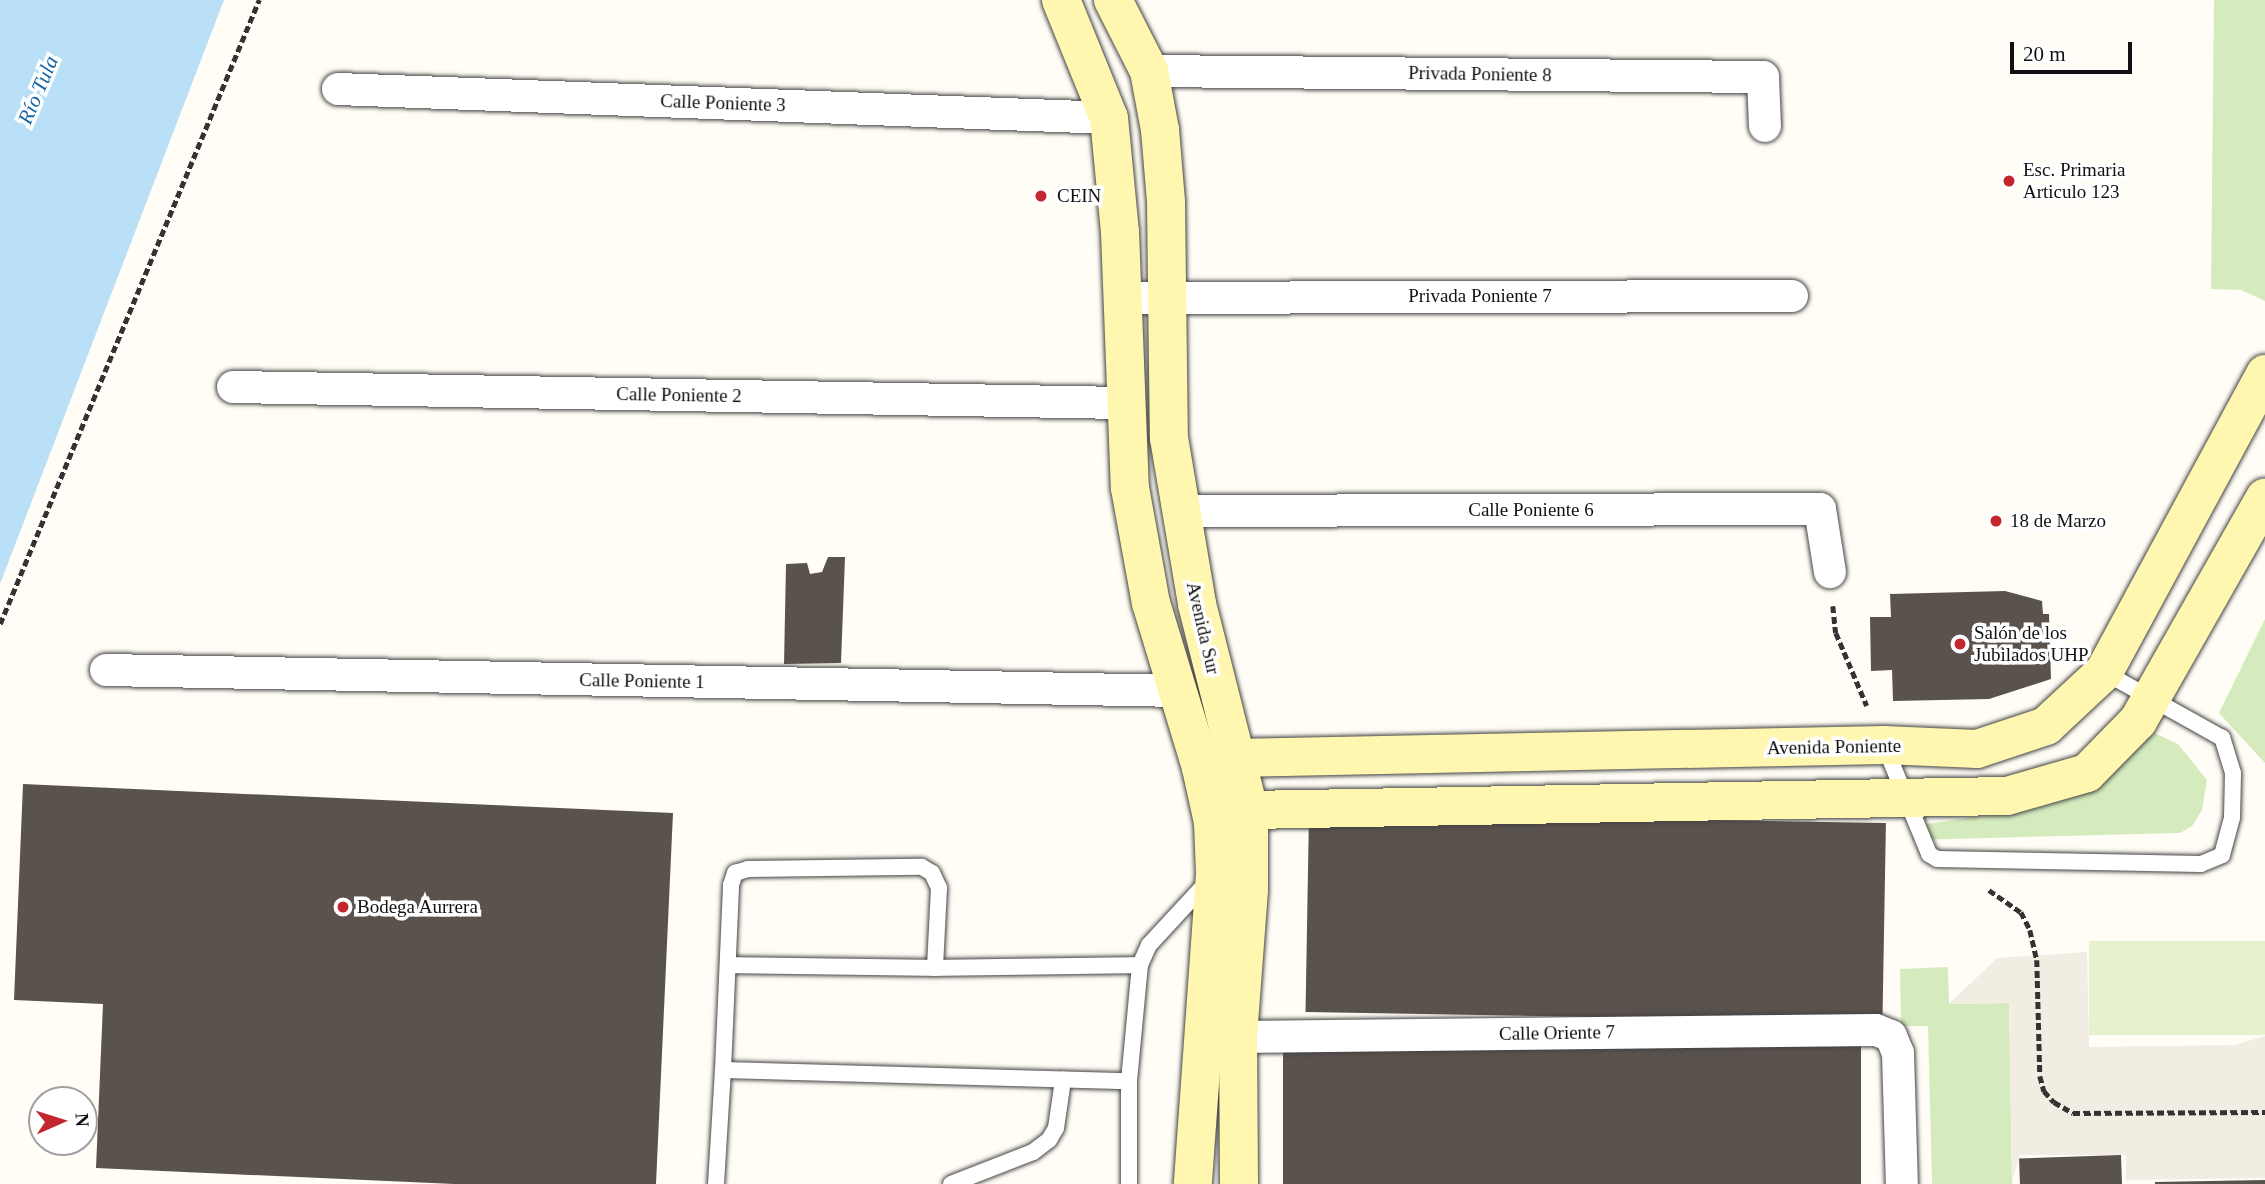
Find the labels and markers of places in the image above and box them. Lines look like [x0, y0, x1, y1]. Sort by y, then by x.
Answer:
place label: Esc. Primaria Articulo 123 [2023, 159, 2125, 203]
marker: Esc. Primaria Articulo 123 [2001, 173, 2017, 189]
place label: CEIN [1057, 185, 1101, 207]
marker: CEIN [1031, 186, 1051, 206]
place label: 18 de Marzo [2010, 510, 2106, 532]
marker: 18 de Marzo [1988, 513, 2004, 529]
place label: Salón de los Jubilados UHP [1974, 622, 2089, 666]
marker: Salón de los Jubilados UHP [1952, 636, 1968, 652]
place label: Bodega Aurrera [357, 896, 479, 918]
marker: Bodega Aurrera [335, 899, 351, 915]

